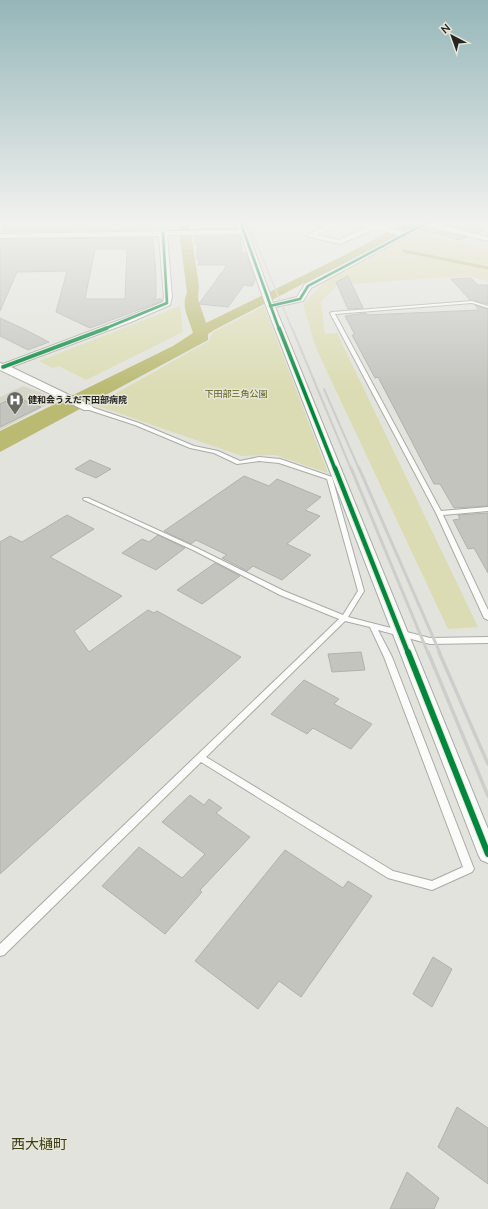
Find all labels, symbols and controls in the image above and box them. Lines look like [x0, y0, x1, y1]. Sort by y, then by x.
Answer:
north arrow [432, 16, 472, 56]
text: N [438, 20, 454, 37]
park label: 下田部三角公園 [204, 388, 268, 400]
hospital icon: 健和会うえだ下田部病院 [5, 390, 25, 415]
place label: 健和会うえだ下田部病院 [28, 394, 127, 406]
district label: 西大樋町 [11, 1135, 67, 1154]

